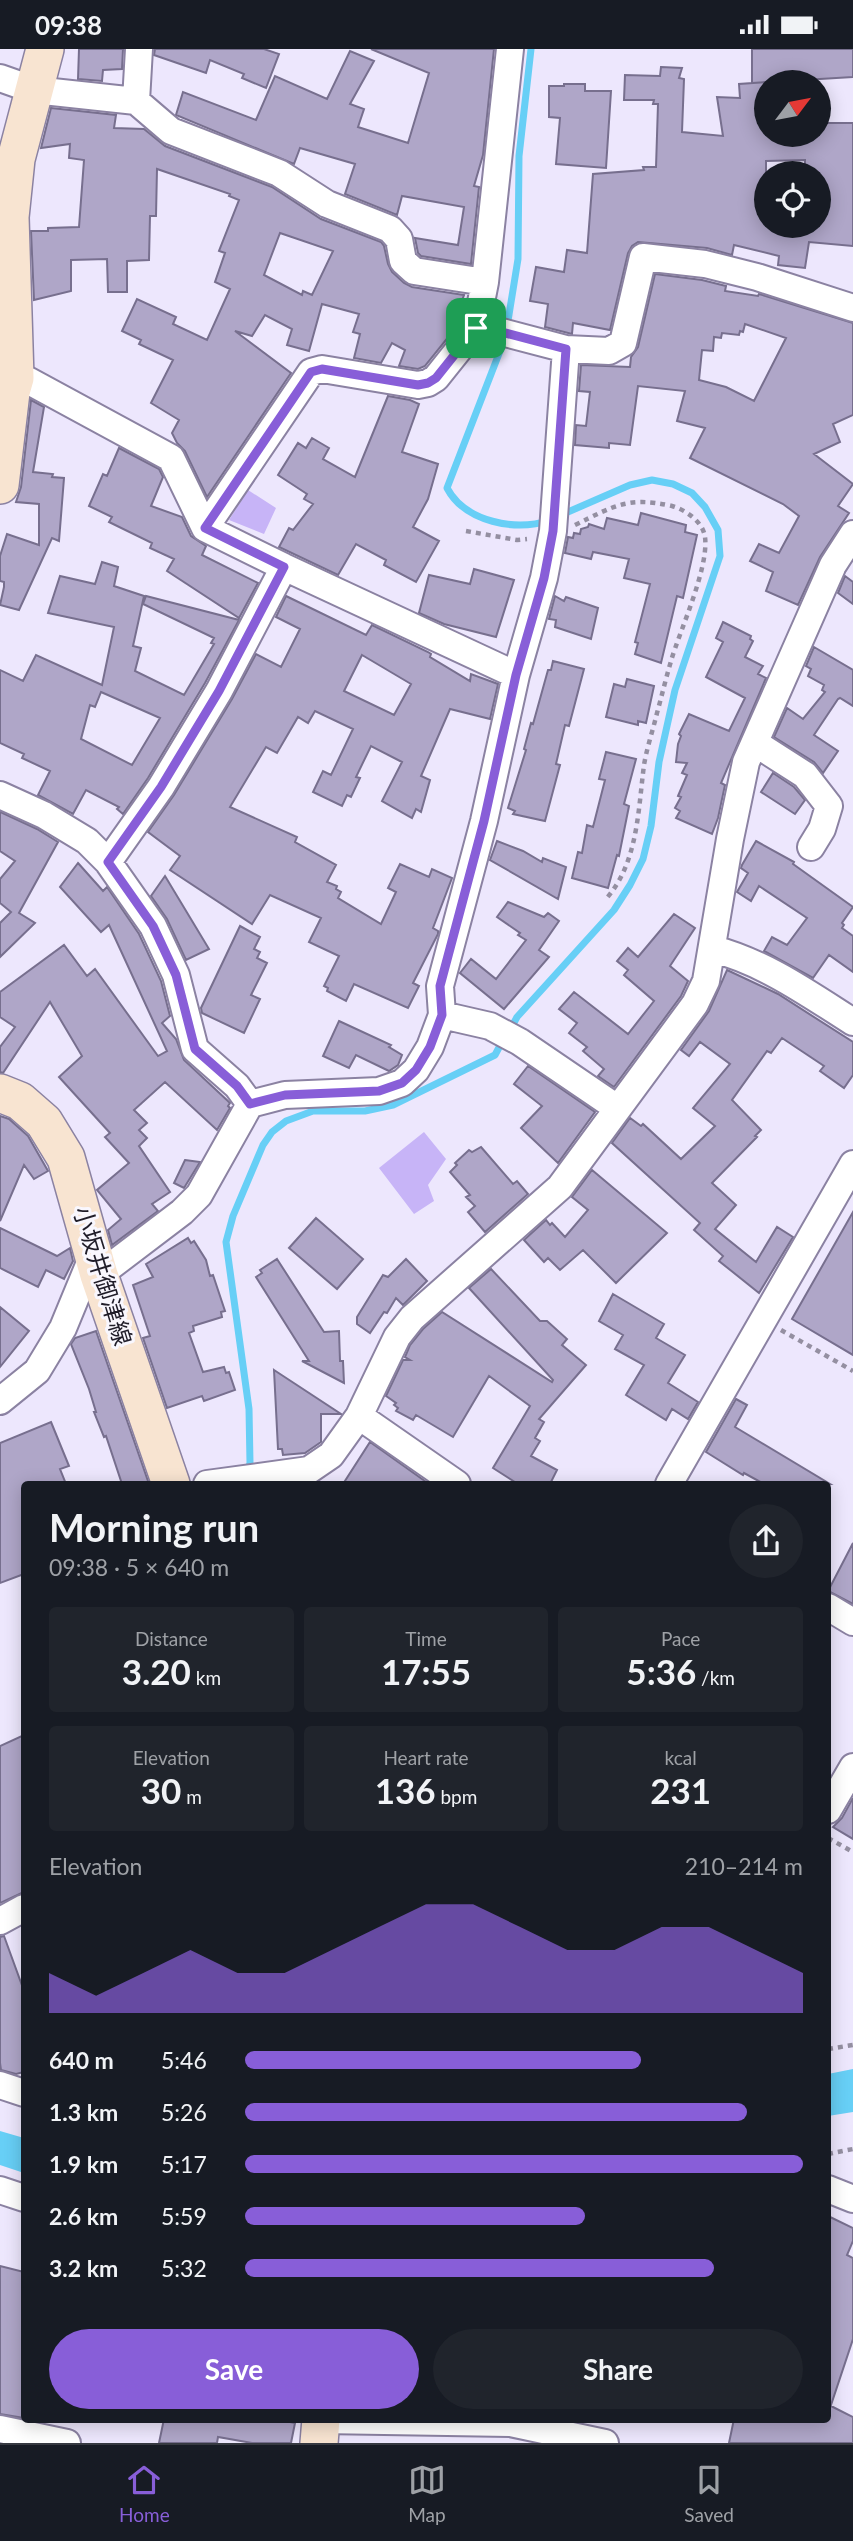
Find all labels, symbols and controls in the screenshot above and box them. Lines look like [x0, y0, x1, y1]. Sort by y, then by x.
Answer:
text: 09:38 [35, 9, 102, 41]
north arrow [754, 70, 831, 147]
map controls [754, 70, 831, 238]
button: locate [754, 161, 831, 238]
pin [446, 298, 506, 358]
icon: arrive [457, 309, 495, 347]
street label: 小坂井御津線 [69, 1202, 138, 1349]
text: Morning run [49, 1504, 259, 1550]
button: share [729, 1504, 803, 1578]
text: 09:38 · 5 × 640 m [49, 1553, 229, 1581]
text: Distance [135, 1627, 208, 1650]
text: Time [405, 1627, 447, 1650]
text: Pace [661, 1627, 700, 1650]
text: 3.20 [122, 1650, 191, 1692]
text: 17:55 [381, 1650, 471, 1692]
text: 5:36 [626, 1650, 696, 1692]
text: km [191, 1666, 221, 1689]
text: /km [696, 1666, 735, 1689]
text: Elevation [133, 1746, 210, 1769]
text: Heart rate [383, 1746, 469, 1769]
text: kcal [665, 1746, 697, 1769]
text: 30 [141, 1769, 181, 1811]
text: 136 [375, 1769, 436, 1811]
text: 231 [650, 1769, 711, 1811]
text: m [181, 1785, 202, 1808]
text: bpm [436, 1785, 477, 1808]
text: Elevation [49, 1852, 142, 1880]
text: 210–214 m [685, 1852, 803, 1880]
text: 640 m [49, 2046, 114, 2074]
text: 5:46 [161, 2046, 207, 2074]
text: 1.3 km [49, 2098, 118, 2126]
text: 5:26 [161, 2098, 207, 2126]
text: 1.9 km [49, 2150, 118, 2178]
text: 5:17 [161, 2150, 207, 2178]
text: 2.6 km [49, 2202, 118, 2230]
text: 5:59 [161, 2202, 207, 2230]
text: 3.2 km [49, 2254, 118, 2282]
text: 5:32 [161, 2254, 207, 2282]
button: Save [49, 2329, 419, 2409]
button: Share [433, 2329, 803, 2409]
tab: Home [119, 2461, 170, 2526]
tab: Map [408, 2461, 446, 2526]
tab: Saved [684, 2461, 734, 2526]

